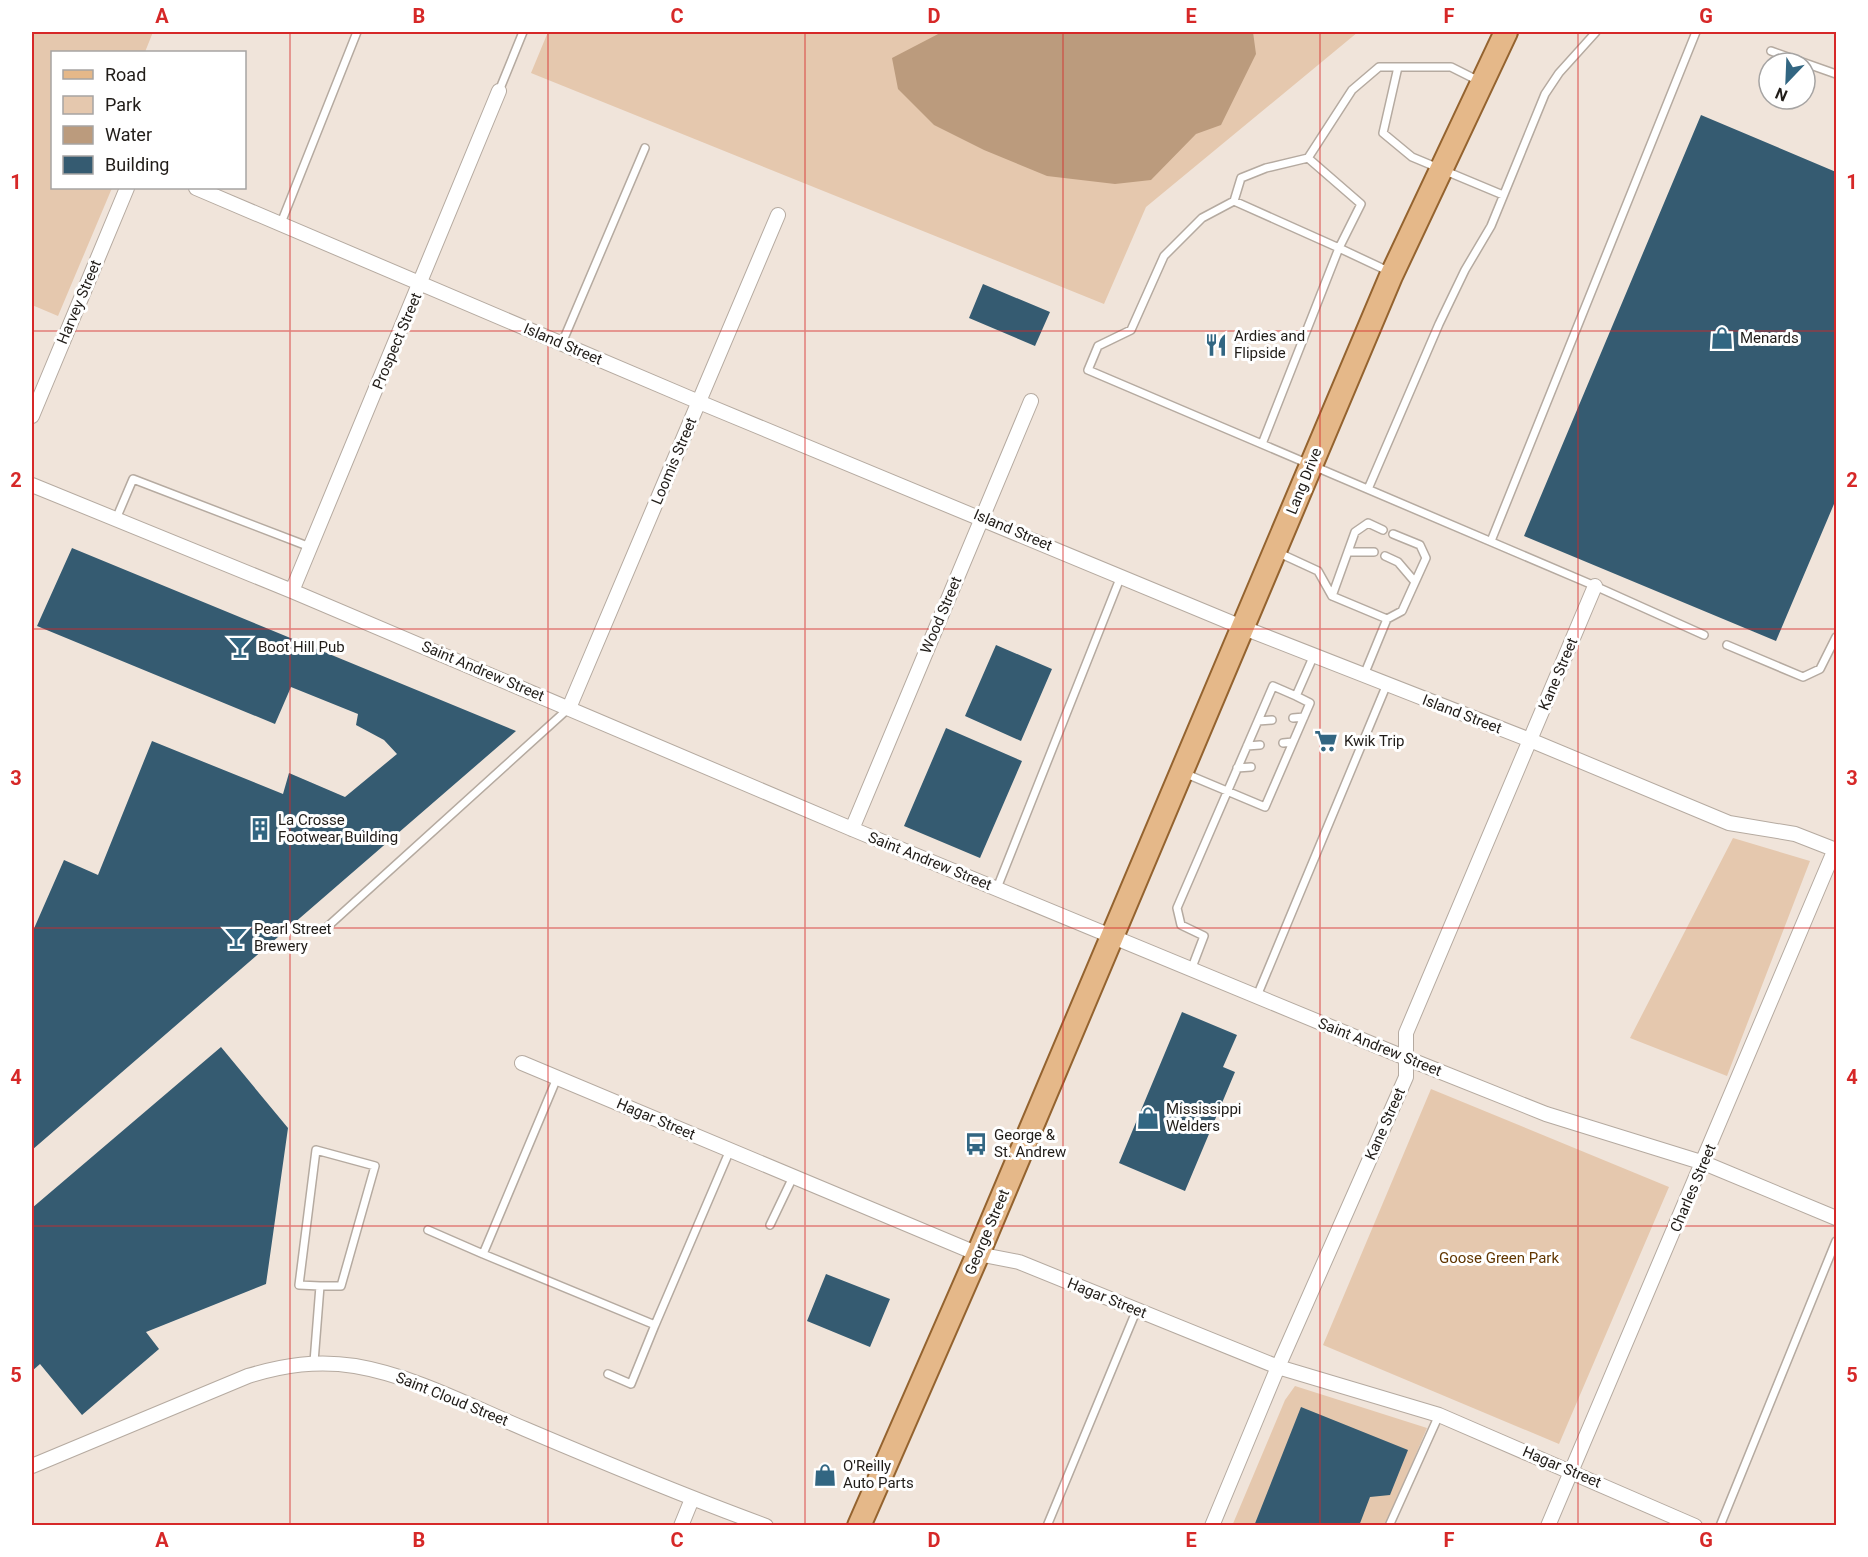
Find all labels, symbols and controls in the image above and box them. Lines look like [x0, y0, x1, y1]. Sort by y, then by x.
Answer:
text: A [155, 4, 169, 28]
text: B [413, 4, 425, 28]
text: C [670, 4, 684, 28]
text: D [928, 4, 941, 28]
text: E [1185, 4, 1197, 28]
text: F [1444, 4, 1455, 28]
text: G [1699, 4, 1713, 28]
legend [51, 51, 246, 189]
north arrow [1757, 51, 1817, 111]
text: Road [105, 64, 146, 85]
text: N [1772, 83, 1790, 105]
text: Park [105, 94, 142, 115]
text: Water [105, 124, 152, 145]
text: Building [105, 154, 169, 175]
text: 1 [10, 170, 22, 194]
text: 1 [1846, 170, 1858, 194]
street label: Harvey Street [53, 257, 105, 347]
street label: Prospect Street [369, 290, 425, 392]
street label: Island Street [521, 319, 605, 369]
shop icon: Menards [1709, 325, 1735, 351]
place label: Ardies and Flipside [1234, 327, 1305, 362]
place label: Menards [1740, 329, 1799, 347]
restaurant icon: Ardies and Flipside [1203, 332, 1229, 358]
street label: Loomis Street [648, 415, 700, 507]
street label: Lang Drive [1282, 445, 1326, 517]
text: 2 [10, 468, 22, 492]
text: 2 [1846, 468, 1858, 492]
street label: Island Street [971, 505, 1055, 555]
street label: Wood Street [917, 574, 965, 656]
bar icon: Boot Hill Pub [227, 634, 253, 660]
street label: Kane Street [1535, 635, 1581, 713]
street label: Saint Andrew Street [419, 637, 547, 705]
place label: Boot Hill Pub [258, 638, 345, 656]
street label: Island Street [1420, 691, 1504, 737]
supermarket icon: Kwik Trip [1313, 728, 1339, 754]
place label: Kwik Trip [1344, 732, 1404, 750]
text: 3 [10, 766, 22, 790]
text: 3 [1846, 766, 1858, 790]
place label: La Crosse Footwear Building [278, 811, 398, 846]
building icon: La Crosse Footwear Building [247, 816, 273, 842]
street label: Saint Andrew Street [866, 828, 994, 894]
place label: Pearl Street Brewery [254, 920, 332, 955]
bar icon: Pearl Street Brewery [223, 925, 249, 951]
street label: Saint Andrew Street [1316, 1014, 1444, 1080]
text: 4 [10, 1065, 22, 1089]
text: 4 [1846, 1065, 1858, 1089]
street label: Kane Street [1361, 1085, 1409, 1163]
street label: Hagar Street [614, 1094, 698, 1144]
place label: Mississippi Welders [1166, 1100, 1242, 1135]
shop icon: Mississippi Welders [1135, 1105, 1161, 1131]
place label: George & St. Andrew [994, 1126, 1066, 1161]
bus stop icon: George & St. Andrew [963, 1131, 989, 1157]
street label: Charles Street [1666, 1141, 1720, 1235]
street label: George Street [961, 1186, 1013, 1278]
park label: Goose Green Park [1439, 1249, 1559, 1267]
street label: Hagar Street [1065, 1274, 1149, 1322]
text: 5 [10, 1363, 22, 1387]
text: 5 [1846, 1363, 1858, 1387]
street label: Saint Cloud Street [393, 1368, 511, 1430]
street label: Hagar Street [1520, 1442, 1604, 1492]
place label: O'Reilly Auto Parts [843, 1457, 914, 1492]
shop icon: O'Reilly Auto Parts [812, 1462, 838, 1488]
text: A [155, 1528, 169, 1552]
text: B [413, 1528, 425, 1552]
text: C [670, 1528, 684, 1552]
text: D [928, 1528, 941, 1552]
text: E [1185, 1528, 1197, 1552]
text: F [1444, 1528, 1455, 1552]
text: G [1699, 1528, 1713, 1552]

